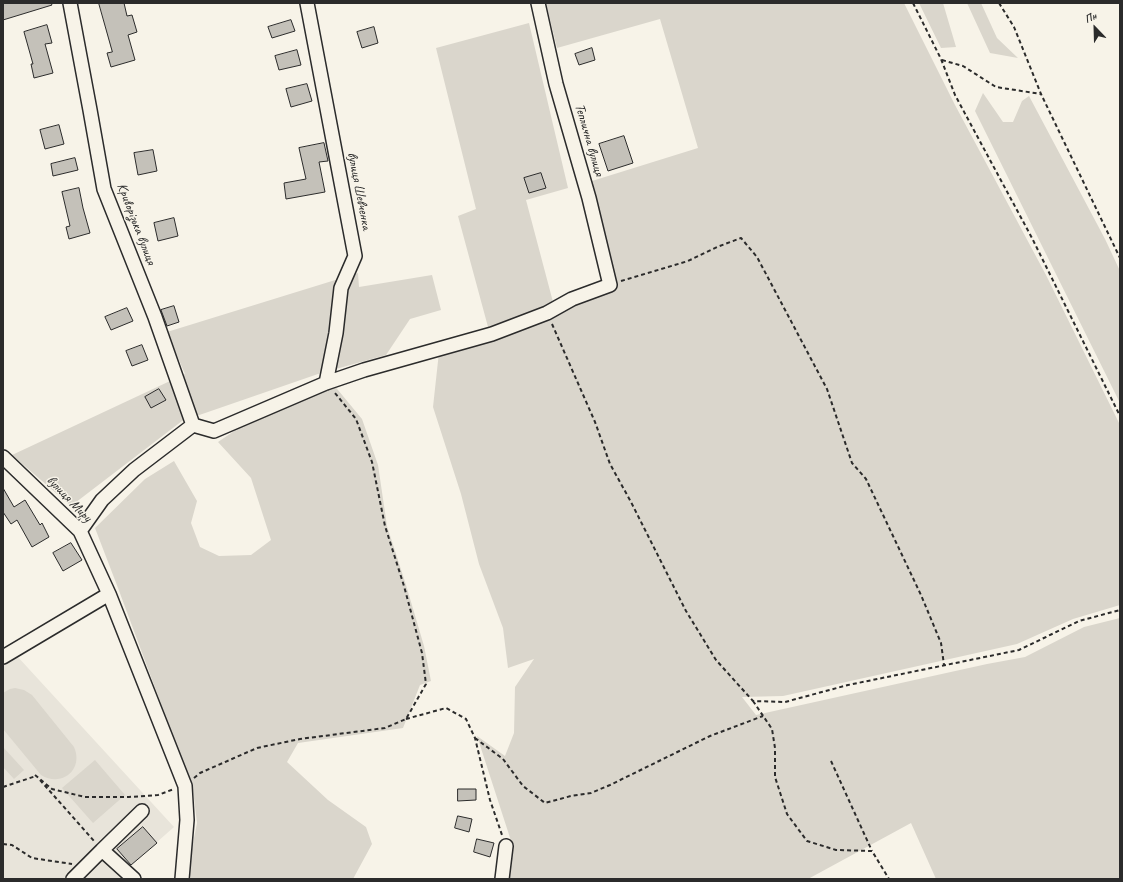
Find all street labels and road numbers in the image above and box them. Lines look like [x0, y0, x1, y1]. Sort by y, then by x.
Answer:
street label: Теплична вулиця [571, 102, 607, 178]
street label: вулиця Шевченка [343, 151, 375, 231]
street label: Криворізька вулиця [113, 181, 159, 267]
street label: вулиця Миру [43, 472, 95, 526]

